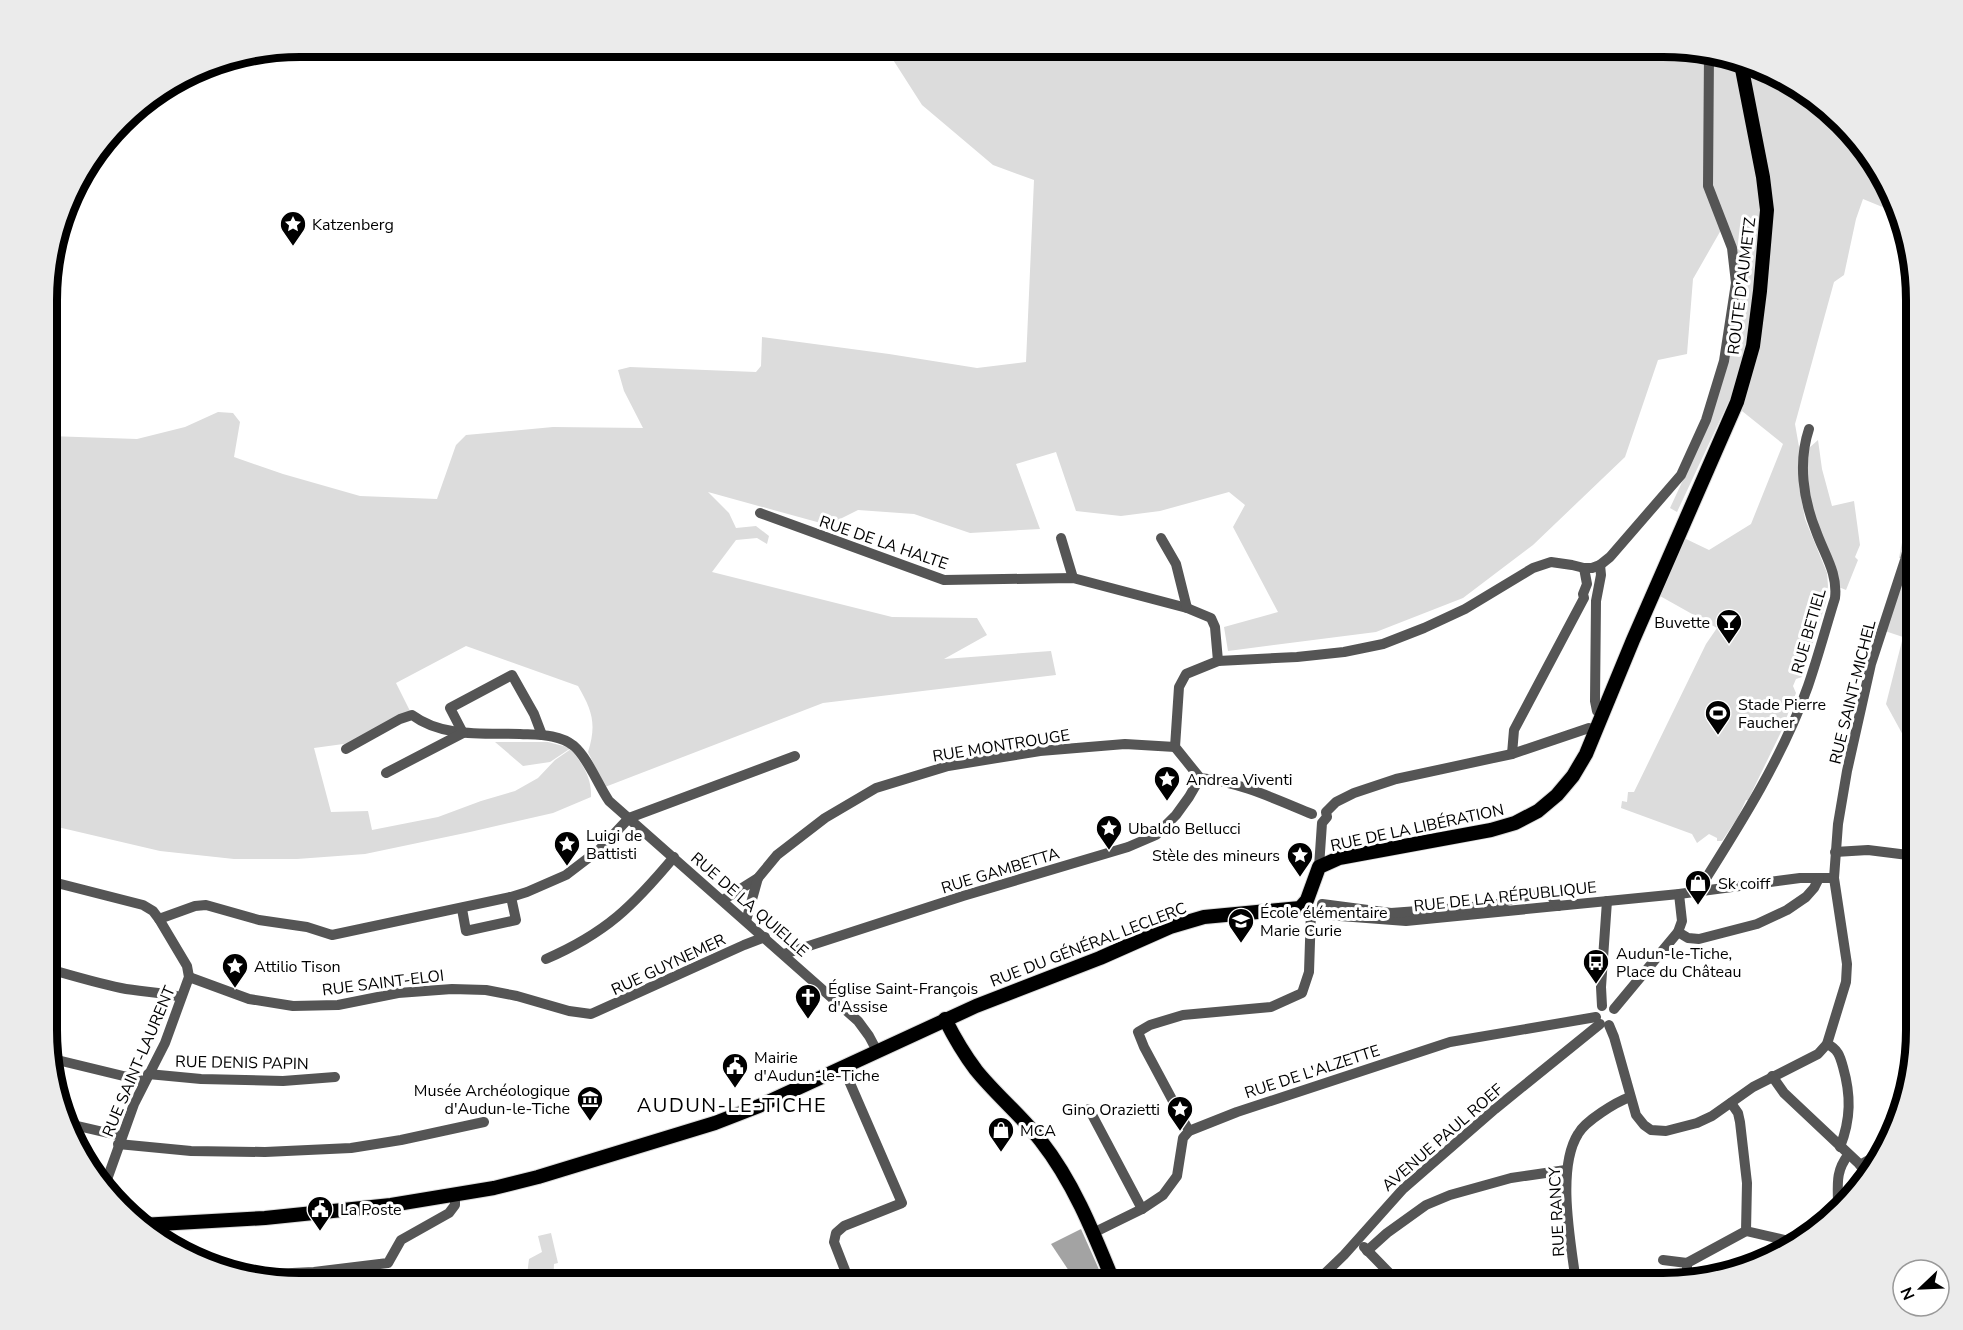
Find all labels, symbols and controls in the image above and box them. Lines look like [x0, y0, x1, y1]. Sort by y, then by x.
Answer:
place icon: Katzenberg [278, 209, 308, 247]
place label: Katzenberg [312, 214, 394, 236]
street label: ROUTE D'AUMETZ [1723, 216, 1761, 356]
street label: RUE DE LA HALTE [816, 511, 951, 575]
street label: RUE BETIEL [1786, 586, 1832, 676]
bar icon: Buvette [1714, 607, 1744, 645]
place label: Buvette [1654, 612, 1710, 634]
street label: RUE SAINT-MICHEL [1824, 618, 1882, 767]
place label: Stade Pierre Faucher [1738, 694, 1826, 734]
sports icon: Stade Pierre Faucher [1703, 698, 1733, 736]
street label: RUE MONTROUGE [931, 724, 1071, 768]
place icon: Andrea Viventi [1152, 764, 1182, 802]
place label: Andrea Viventi [1186, 769, 1293, 791]
street label: RUE DE LA LIBÉRATION [1328, 799, 1506, 857]
place icon: Ubaldo Bellucci [1094, 813, 1124, 851]
place label: Ubaldo Bellucci [1128, 818, 1241, 840]
place label: Luigi de Battisti [586, 825, 642, 865]
place icon: Luigi de Battisti [552, 829, 582, 867]
place icon: Stèle des mineurs [1285, 840, 1315, 878]
street label: RUE GAMBETTA [938, 842, 1062, 899]
place label: Stèle des mineurs [1152, 845, 1280, 867]
street label: RUE DE LA QUIELLE [686, 847, 813, 962]
shop icon: Sk coiff [1683, 868, 1713, 906]
place label: Sk coiff [1718, 873, 1771, 895]
street label: RUE DE LA RÉPUBLIQUE [1413, 876, 1598, 918]
street label: RUE DU GÉNÉRAL LECLERC [987, 897, 1190, 993]
place label: École élémentaire Marie Curie [1260, 902, 1388, 942]
school or university icon: École élémentaire Marie Curie [1226, 906, 1256, 944]
street label: RUE GUYNEMER [608, 929, 729, 1001]
place label: Audun-le-Tiche, Place du Château [1616, 943, 1741, 983]
bus stop icon: Audun-le-Tiche, Place du Château [1581, 947, 1611, 985]
place icon: Attilio Tison [220, 951, 250, 989]
place label: Attilio Tison [254, 956, 341, 978]
street label: RUE SAINT-ELOI [321, 965, 445, 1001]
place label: Église Saint-François d'Assise [828, 978, 978, 1018]
street label: RUE SAINT-LAURENT [97, 982, 181, 1140]
church icon: Église Saint-François d'Assise [793, 982, 823, 1020]
street label: RUE DE L'ALZETTE [1242, 1040, 1383, 1104]
place label: Mairie d'Audun-le-Tiche [754, 1047, 879, 1087]
street label: RUE DENIS PAPIN [175, 1051, 309, 1075]
public building icon: Mairie d'Audun-le-Tiche [720, 1051, 750, 1089]
street label: AVENUE PAUL ROEF [1377, 1079, 1508, 1197]
place label: Musée Archéologique d'Audun-le-Tiche [414, 1080, 570, 1120]
museum icon: Musée Archéologique d'Audun-le-Tiche [575, 1084, 605, 1122]
district label: AUDUN-LE-TICHE [637, 1092, 827, 1119]
place icon: Gino Orazietti [1165, 1094, 1195, 1132]
place label: Gino Orazietti [1062, 1099, 1160, 1121]
shop icon: MCA [986, 1115, 1016, 1153]
place label: MCA [1020, 1120, 1056, 1142]
street label: RUE RANCY [1544, 1166, 1570, 1257]
public building icon: La Poste [305, 1194, 335, 1232]
place label: La Poste [340, 1199, 402, 1221]
north arrow [1891, 1258, 1951, 1318]
text: N [1896, 1284, 1921, 1303]

